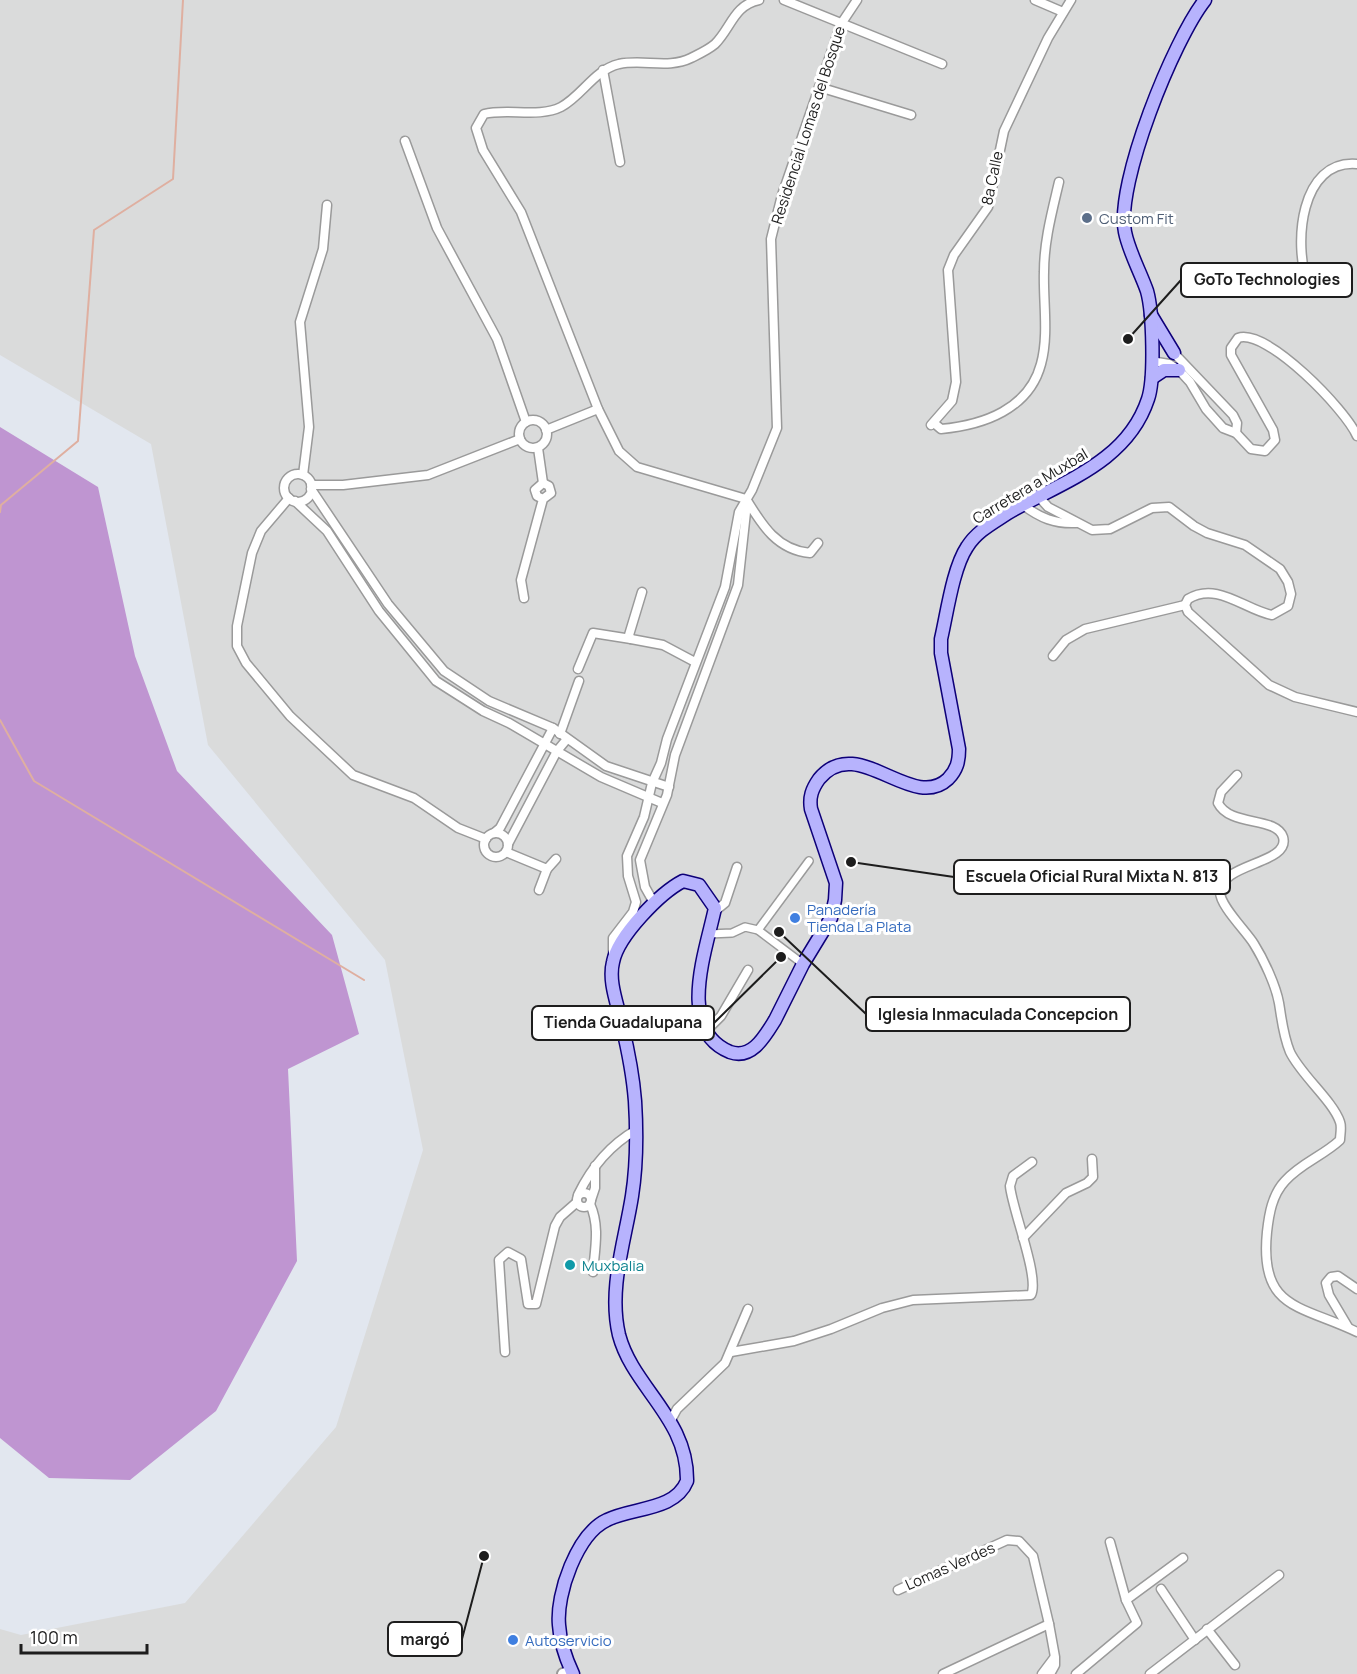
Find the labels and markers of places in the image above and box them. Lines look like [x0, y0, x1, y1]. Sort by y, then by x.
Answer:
place label: Custom Fit [1099, 208, 1174, 229]
marker: Custom Fit [1080, 211, 1094, 225]
callout: GoTo Technologies [1181, 263, 1352, 297]
callout: Escuela Oficial Rural Mixta N. 813 [954, 860, 1230, 894]
place label: Panadería Tienda La Plata [807, 899, 911, 937]
marker: Panadería Tienda La Plata [788, 911, 802, 925]
callout: Iglesia Inmaculada Concepcion [866, 997, 1130, 1031]
callout: Tienda Guadalupana [532, 1006, 714, 1040]
place label: Muxbalia [582, 1255, 644, 1276]
marker: Muxbalia [563, 1258, 577, 1272]
callout: margó [388, 1622, 462, 1656]
place label: Autoservicio [525, 1630, 612, 1651]
marker: Autoservicio [506, 1633, 520, 1647]

